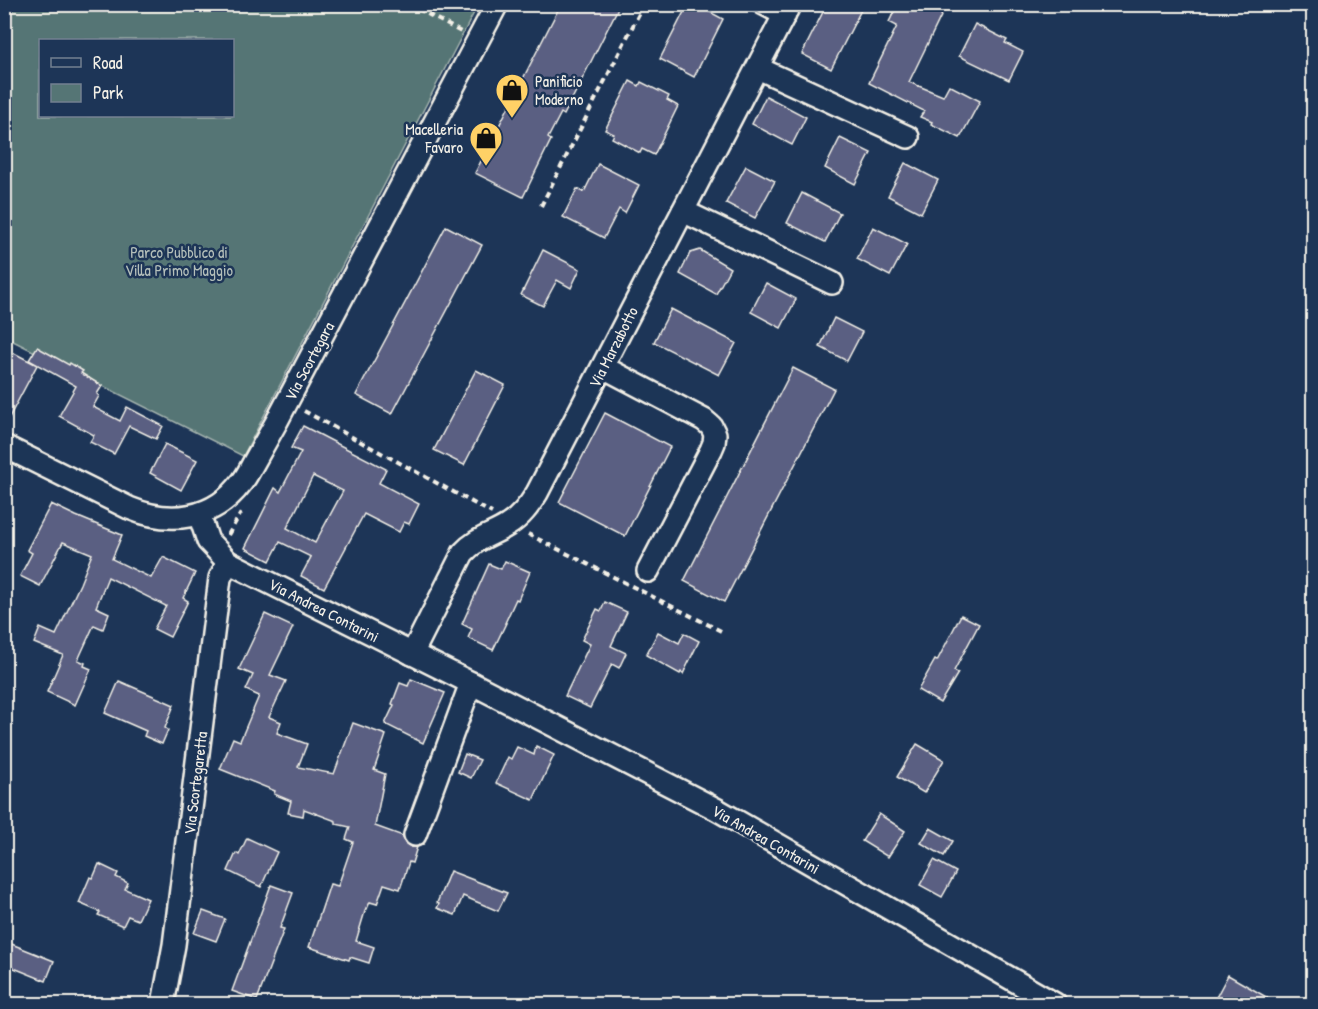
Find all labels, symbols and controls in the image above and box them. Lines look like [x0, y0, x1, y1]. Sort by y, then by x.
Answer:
legend [39, 39, 234, 117]
text: Road [93, 50, 123, 75]
place label: Panificio Moderno [535, 70, 584, 110]
shop icon: Panificio Moderno [494, 72, 530, 119]
text: Park [93, 80, 124, 105]
place label: Macelleria Favaro [405, 118, 464, 158]
shop icon: Macelleria Favaro [468, 120, 504, 167]
park label: Parco Pubblico di Villa Primo Maggio [125, 241, 234, 281]
street label: Via Marzabotto [583, 302, 643, 391]
street label: Via Scortegara [279, 318, 339, 404]
street label: Via Andrea Contarini [265, 573, 383, 647]
street label: Via Scortegaretta [178, 730, 212, 836]
street label: Via Andrea Contarini [708, 799, 824, 879]

